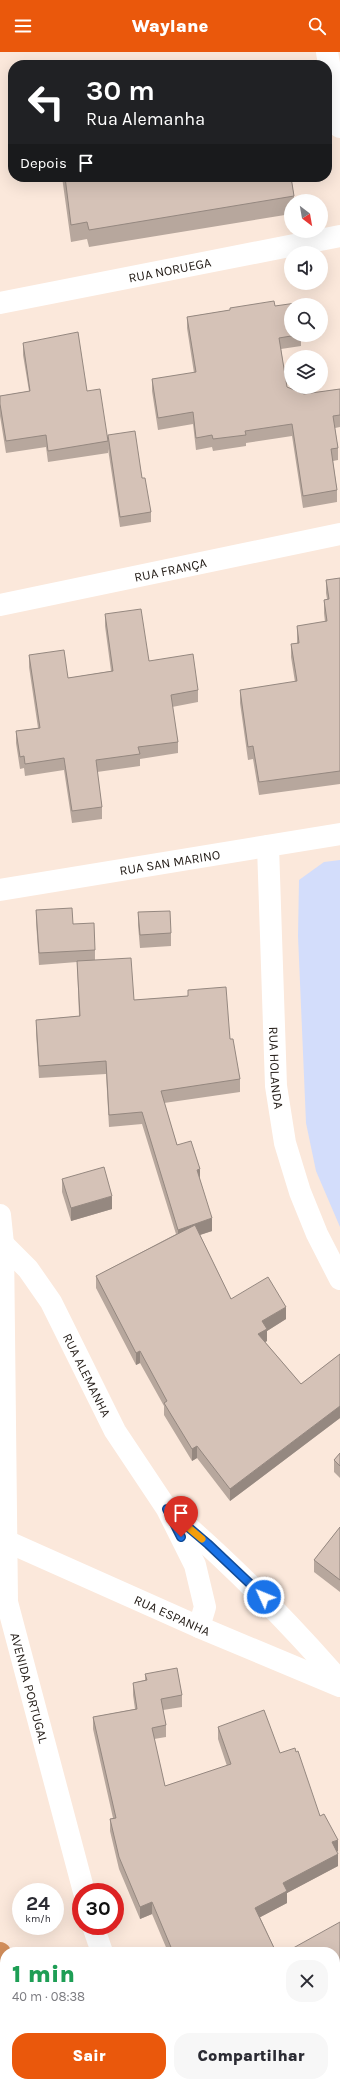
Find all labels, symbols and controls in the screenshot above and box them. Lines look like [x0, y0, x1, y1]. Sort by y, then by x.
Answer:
icon: menu [12, 15, 34, 37]
text: Waylane [132, 15, 208, 37]
icon: search [306, 15, 328, 37]
text: 30 m [86, 74, 155, 107]
icon: left [20, 76, 72, 128]
text: Rua Alemanha [86, 108, 205, 130]
icon: arrive [75, 152, 97, 174]
text: Depois [20, 154, 67, 172]
north arrow [284, 194, 328, 238]
map controls [284, 194, 328, 394]
button: sound [284, 246, 328, 290]
street label: RUA NORUEGA [127, 254, 213, 286]
button: search [284, 298, 328, 342]
button: layers [284, 350, 328, 394]
street label: RUA FRANÇA [133, 555, 209, 585]
street label: RUA SAN MARINO [118, 847, 221, 878]
street label: RUA HOLANDA [266, 1026, 287, 1111]
street label: RUA ALEMANHA [60, 1331, 114, 1420]
pin [164, 1496, 198, 1537]
icon: arrive [170, 1502, 192, 1524]
position arrow [243, 1576, 285, 1618]
street label: RUA ESPANHA [132, 1592, 213, 1639]
street label: AVENIDA PORTUGAL [7, 1631, 51, 1745]
speed limit sign: 30 [72, 1883, 124, 1935]
text: 24 [26, 1892, 50, 1915]
text: km/h [25, 1913, 51, 1925]
text: 1 min [12, 1960, 75, 1988]
button: close [286, 1960, 328, 2002]
text: 40 m · 08:38 [12, 1989, 85, 2004]
button: Sair [12, 2033, 166, 2079]
button: Compartilhar [174, 2033, 328, 2079]

